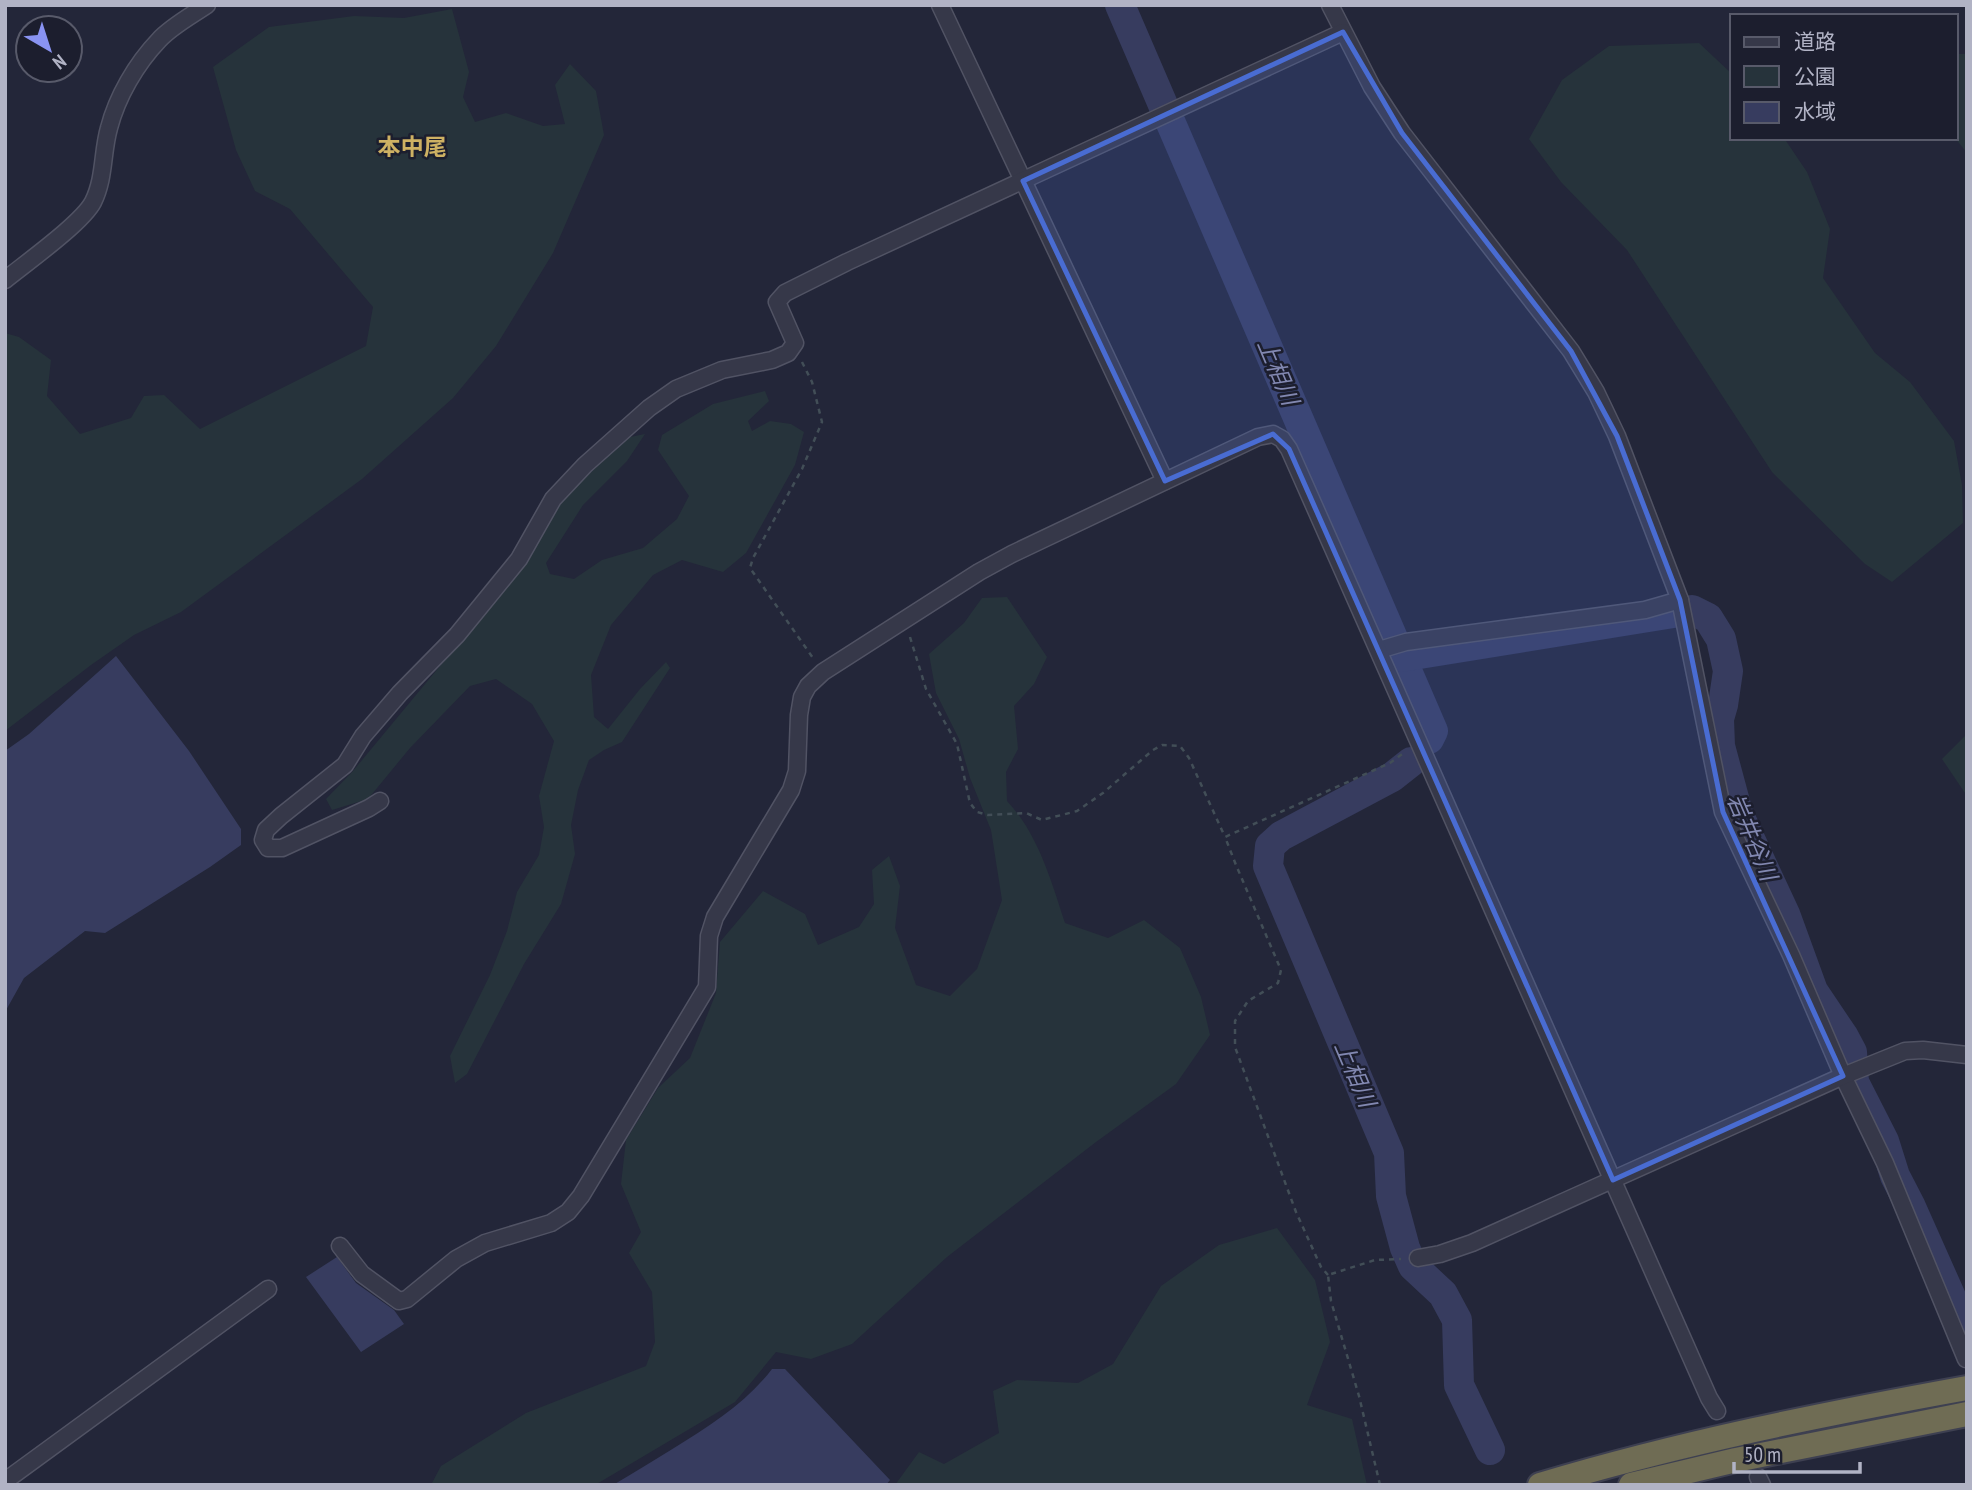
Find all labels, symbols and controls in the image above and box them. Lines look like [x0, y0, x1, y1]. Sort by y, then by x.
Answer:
north arrow [14, 14, 84, 84]
legend [1730, 14, 1958, 140]
text: 道路 [1794, 28, 1836, 55]
text: N [48, 50, 71, 75]
text: 公園 [1794, 63, 1836, 90]
text: 水域 [1794, 98, 1836, 125]
district label: 本中尾 [378, 132, 447, 161]
water label: 上相川 [1252, 334, 1306, 412]
water label: 岩井谷川 [1721, 789, 1785, 888]
water label: 上相川 [1329, 1036, 1383, 1114]
scale bar [1734, 1430, 1860, 1474]
text: 50 m [1744, 1441, 1781, 1468]

